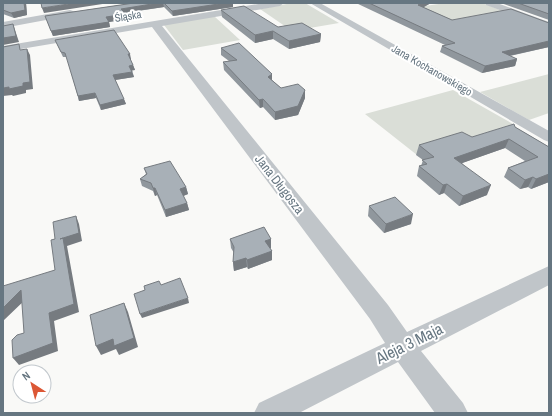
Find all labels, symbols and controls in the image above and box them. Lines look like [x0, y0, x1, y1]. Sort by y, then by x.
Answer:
street label: Śląska [114, 7, 142, 25]
street label: Jana Kochanowskiego [389, 41, 475, 99]
street label: Jana Długosza [251, 151, 308, 217]
street label: Aleja 3 Maja [371, 317, 447, 369]
north arrow [12, 364, 52, 404]
text: N [19, 368, 33, 383]

